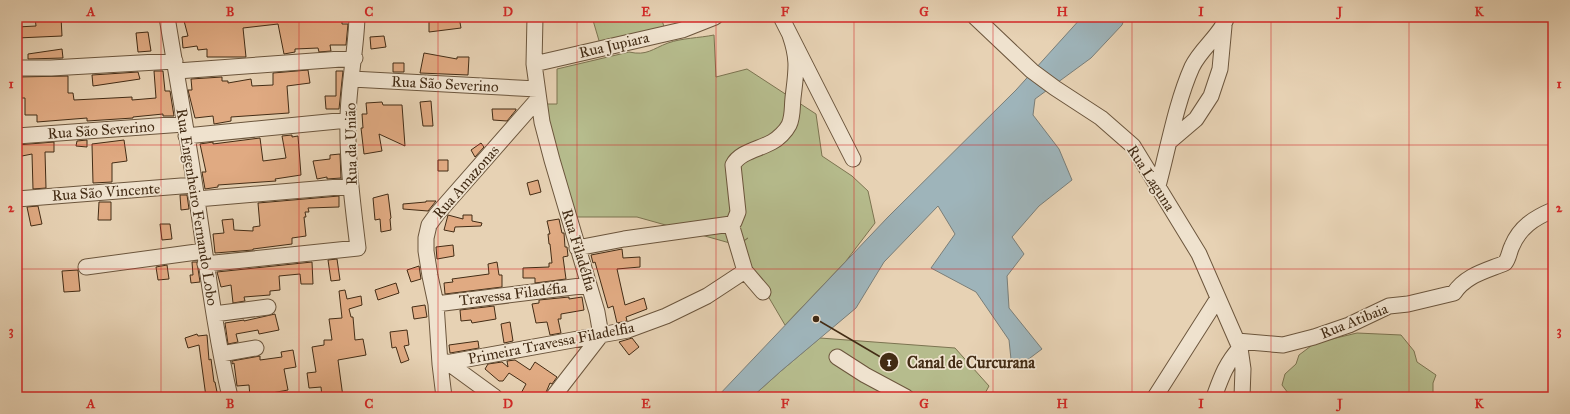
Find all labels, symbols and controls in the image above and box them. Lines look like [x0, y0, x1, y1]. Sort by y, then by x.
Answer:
text: A [86, 4, 96, 20]
text: B [226, 4, 235, 20]
text: C [365, 4, 374, 20]
text: D [503, 4, 513, 20]
text: E [641, 4, 651, 20]
text: F [781, 4, 790, 20]
text: G [919, 4, 929, 20]
text: H [1056, 4, 1068, 20]
text: I [1198, 4, 1204, 20]
text: J [1335, 4, 1343, 20]
text: K [1474, 4, 1484, 20]
street label: Rua Jupiara [577, 28, 652, 63]
street label: Rua São Severino [391, 72, 499, 96]
text: 1 [8, 76, 14, 92]
text: 1 [1556, 76, 1562, 92]
street label: Rua da União [341, 102, 361, 186]
street label: Rua Engenheiro Fernando Lobo [173, 107, 222, 307]
street label: Rua São Severino [47, 117, 156, 143]
street label: Rua Amazonas [429, 142, 503, 222]
street label: Rua Laguna [1123, 142, 1179, 215]
street label: Rua São Vincente [51, 179, 161, 205]
text: 2 [8, 200, 15, 216]
text: 2 [1556, 200, 1563, 216]
street label: Rua Filadélfia [558, 207, 600, 294]
street label: Travessa Filadéfia [458, 278, 569, 310]
street label: Rua Atibaia [1318, 299, 1391, 343]
street label: Primeira Travessa Filadelfia [466, 318, 636, 368]
text: 3 [8, 323, 14, 339]
text: 3 [1556, 323, 1562, 339]
callout: Canal de Curcurana [879, 348, 1043, 376]
text: Canal de Curcurana [907, 353, 1036, 372]
text: 1 [887, 355, 892, 369]
text: A [86, 396, 96, 412]
text: B [226, 396, 235, 412]
text: C [365, 396, 374, 412]
text: D [503, 396, 513, 412]
text: E [641, 396, 651, 412]
text: F [781, 396, 790, 412]
text: G [919, 396, 929, 412]
text: H [1056, 396, 1068, 412]
text: I [1198, 396, 1204, 412]
text: J [1335, 396, 1343, 412]
text: K [1474, 396, 1484, 412]

